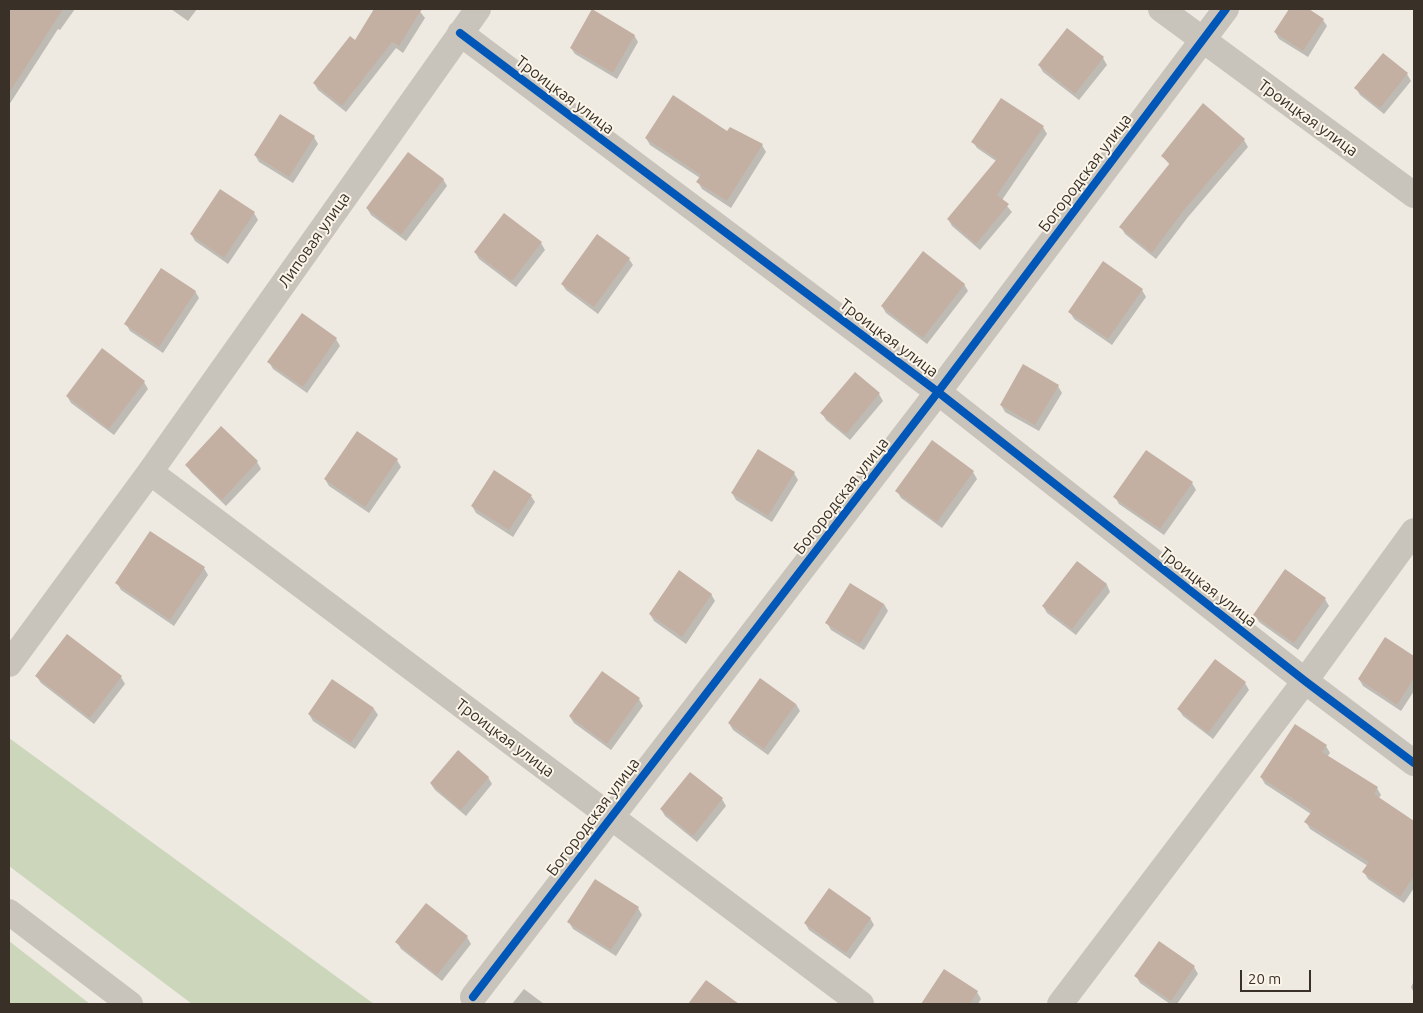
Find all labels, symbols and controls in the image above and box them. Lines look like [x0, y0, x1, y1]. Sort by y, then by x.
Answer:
street label: Троицкая улица [512, 52, 618, 138]
street label: Троицкая улица [1254, 75, 1362, 161]
street label: Богородская улица [1034, 110, 1136, 236]
street label: Липовая улица [274, 189, 354, 291]
street label: Троицкая улица [836, 295, 942, 381]
street label: Богородская улица [789, 434, 893, 558]
street label: Троицкая улица [1155, 543, 1261, 631]
street label: Троицкая улица [452, 695, 558, 781]
street label: Богородская улица [542, 754, 644, 880]
scale bar [1243, 960, 1314, 992]
text: 20 m [1248, 970, 1281, 987]

